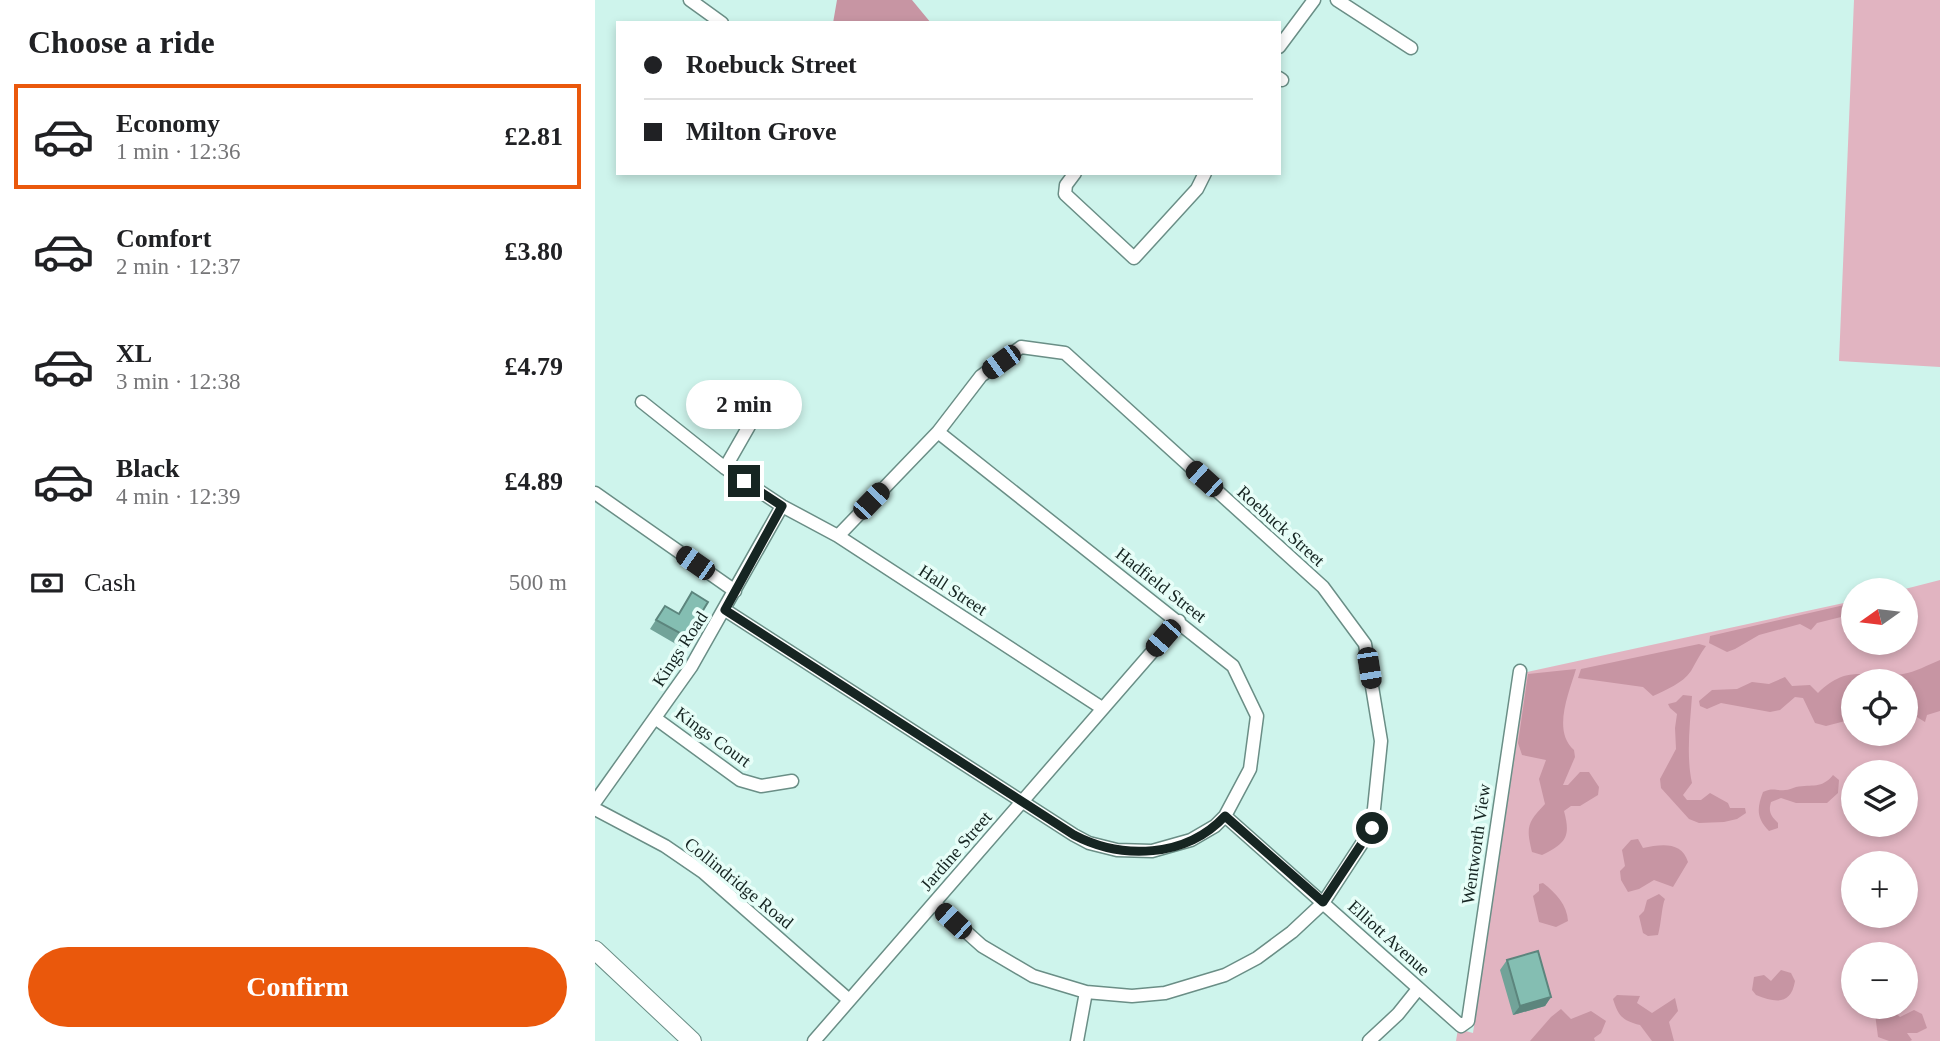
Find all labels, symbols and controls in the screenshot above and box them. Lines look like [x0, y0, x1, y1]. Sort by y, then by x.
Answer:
text: Choose a ride [28, 24, 215, 60]
text: Roebuck Street [686, 50, 857, 79]
icon: car [32, 105, 95, 168]
text: Economy [116, 109, 220, 138]
text: Milton Grove [686, 117, 836, 146]
text: £2.81 [505, 122, 563, 151]
text: 1 min · 12:36 [116, 139, 241, 164]
icon: car [32, 220, 95, 283]
text: Comfort [116, 224, 211, 253]
text: £3.80 [505, 237, 563, 266]
text: 2 min · 12:37 [116, 254, 241, 279]
icon: car [32, 335, 95, 398]
text: XL [116, 339, 152, 368]
car [978, 341, 1025, 383]
text: £4.79 [505, 352, 563, 381]
text: 3 min · 12:38 [116, 369, 241, 394]
callout: 2 min [686, 379, 802, 428]
text: 2 min [716, 392, 772, 417]
icon: car [32, 450, 95, 513]
text: Black [116, 454, 180, 483]
car [1182, 457, 1227, 501]
route end [728, 465, 760, 497]
text: £4.89 [505, 467, 563, 496]
car [849, 479, 894, 523]
street label: Roebuck Street [1233, 482, 1329, 570]
text: 4 min · 12:39 [116, 484, 241, 509]
car [672, 542, 719, 584]
street label: Hadfield Street [1112, 543, 1210, 627]
street label: Hall Street [915, 561, 991, 619]
icon: cash [28, 564, 66, 602]
text: Cash [84, 568, 136, 597]
text: 500 m [509, 570, 567, 595]
north arrow [1841, 578, 1918, 654]
map controls [1841, 578, 1918, 1019]
street label: Kings Road [648, 608, 712, 690]
car [1142, 615, 1185, 661]
car [1356, 646, 1383, 690]
button: locate [1841, 669, 1918, 746]
street label: Kings Court [671, 703, 755, 771]
button: layers [1841, 760, 1918, 837]
street label: Wentworth View [1458, 782, 1494, 906]
street label: Jardine Street [916, 807, 996, 895]
route start [1356, 812, 1388, 844]
street label: Collindridge Road [681, 833, 797, 933]
button: + [1841, 851, 1918, 928]
street label: Elliott Avenue [1344, 896, 1434, 980]
car [931, 899, 976, 943]
button: − [1841, 942, 1918, 1019]
button: Confirm [28, 947, 567, 1027]

